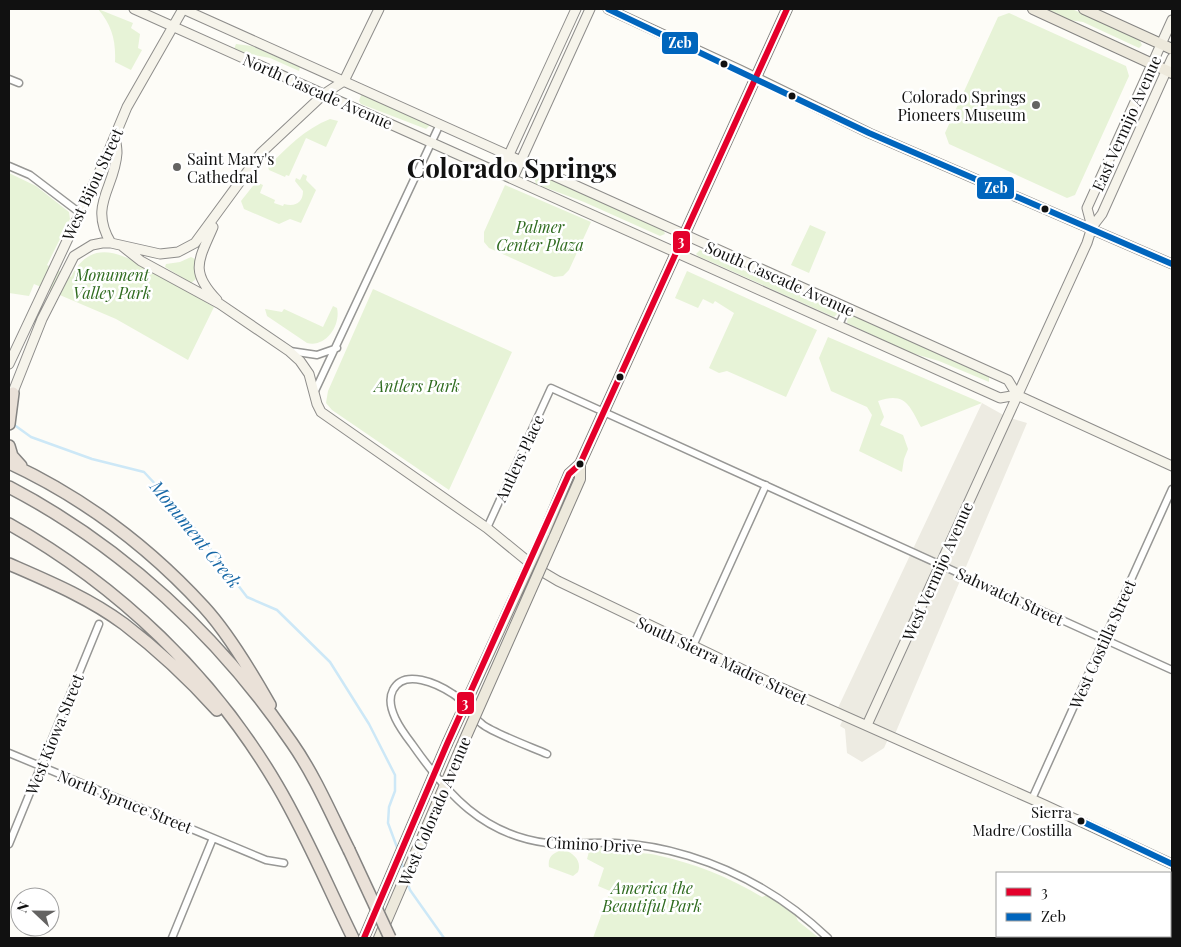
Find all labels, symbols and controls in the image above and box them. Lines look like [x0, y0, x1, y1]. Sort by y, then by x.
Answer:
line badge: Zeb [661, 31, 699, 55]
text: Zeb [668, 33, 692, 52]
street label: North Cascade Avenue [240, 49, 396, 133]
street label: East Vermijo Avenue [1087, 52, 1165, 194]
unlabelled marker [719, 59, 729, 69]
place label: Colorado Springs Pioneers Museum [897, 86, 1026, 125]
unlabelled marker [787, 91, 797, 101]
marker: Colorado Springs Pioneers Museum [1030, 99, 1042, 111]
street label: West Bijou Street [56, 124, 127, 245]
place label: Saint Mary's Cathedral [187, 148, 274, 187]
district label: Colorado Springs [407, 150, 617, 185]
marker: Saint Mary's Cathedral [171, 161, 183, 173]
line badge: Zeb [976, 176, 1015, 200]
text: Zeb [984, 178, 1008, 197]
unlabelled marker [1040, 204, 1050, 214]
park label: Palmer Center Plaza [496, 216, 584, 255]
line badge: 3 [672, 230, 691, 254]
text: 3 [678, 231, 685, 250]
street label: South Cascade Avenue [702, 236, 858, 320]
park label: Monument Valley Park [73, 264, 151, 303]
unlabelled marker [615, 372, 625, 382]
park label: Antlers Park [372, 375, 460, 396]
street label: Antlers Place [489, 411, 548, 506]
unlabelled marker [575, 459, 585, 469]
water label: Monument Creek [145, 474, 247, 593]
street label: West Vermijo Avenue [897, 498, 977, 645]
street label: Sahwatch Street [953, 562, 1067, 630]
street label: West Costilla Street [1064, 576, 1140, 713]
street label: South Sierra Madre Street [633, 611, 811, 709]
street label: West Kiowa Street [20, 670, 88, 799]
line badge: 3 [456, 691, 475, 715]
text: 3 [462, 693, 469, 712]
street label: West Colorado Avenue [393, 733, 475, 890]
street label: North Spruce Street [55, 764, 196, 838]
place label: Sierra Madre/Costilla [972, 802, 1073, 840]
marker: Sierra Madre/Costilla [1076, 816, 1086, 826]
street label: Cimino Drive [545, 831, 643, 857]
legend [996, 872, 1171, 937]
park label: America the Beautiful Park [601, 877, 702, 916]
text: 3 [1041, 881, 1048, 901]
north arrow [10, 887, 60, 937]
text: N [12, 899, 33, 915]
text: Zeb [1041, 906, 1066, 926]

